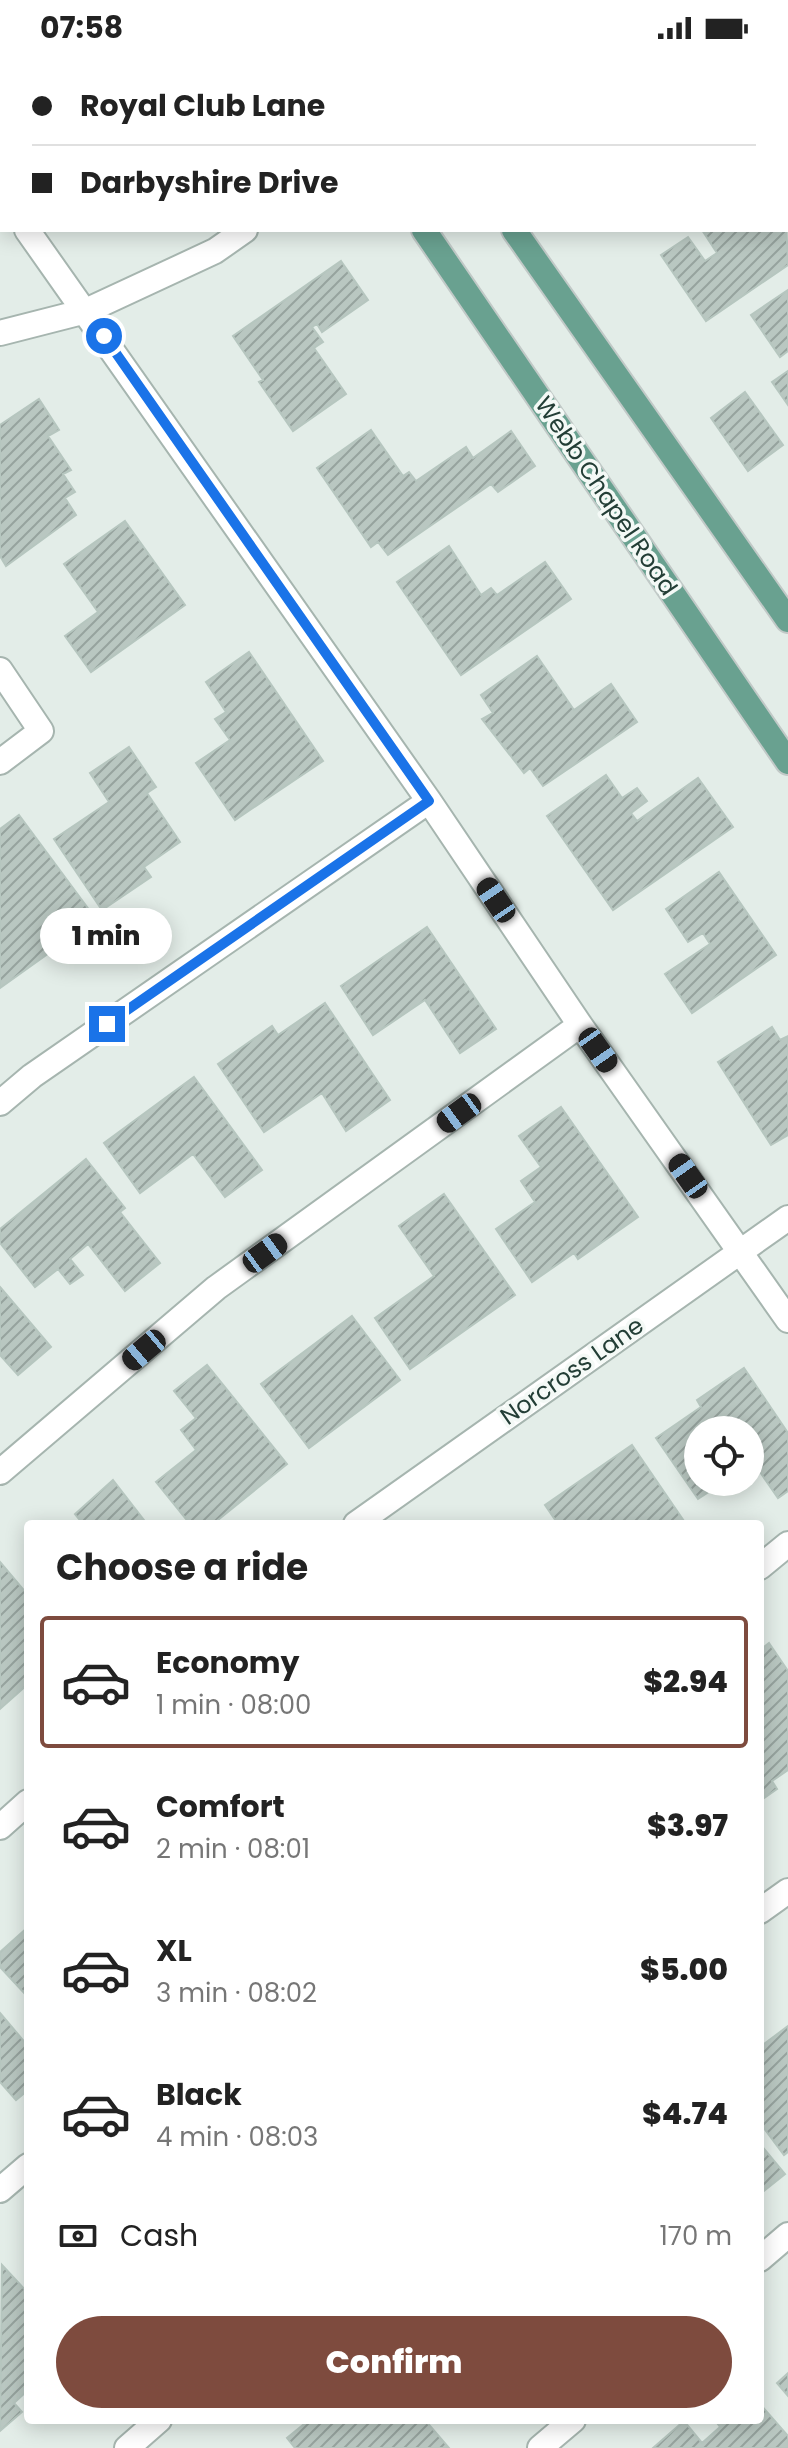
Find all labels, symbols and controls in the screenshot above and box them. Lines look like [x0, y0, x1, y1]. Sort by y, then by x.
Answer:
text: 07:58 [40, 6, 123, 49]
text: Royal Club Lane [80, 84, 325, 127]
text: Darbyshire Drive [80, 161, 339, 204]
route start [86, 318, 122, 354]
street label: Webb Chapel Road [528, 390, 685, 602]
car [473, 873, 519, 927]
callout: 1 min [41, 908, 173, 964]
text: 1 min [72, 918, 140, 954]
route end [89, 1006, 125, 1042]
car [574, 1023, 622, 1077]
car [433, 1089, 485, 1137]
car [664, 1149, 712, 1203]
car [239, 1229, 291, 1277]
street label: Norcross Lane [493, 1309, 650, 1432]
car [118, 1325, 170, 1375]
map controls [684, 1416, 764, 1496]
button: locate [684, 1416, 764, 1496]
text: Choose a ride [56, 1542, 308, 1593]
text: Economy [156, 1641, 300, 1684]
icon: car [60, 1646, 132, 1718]
text: $2.94 [643, 1660, 728, 1703]
text: 1 min · 08:00 [156, 1687, 311, 1723]
text: Comfort [156, 1785, 285, 1828]
icon: car [60, 1790, 132, 1862]
text: $3.97 [647, 1804, 728, 1847]
text: 2 min · 08:01 [156, 1831, 310, 1867]
text: XL [156, 1929, 192, 1972]
icon: car [60, 1934, 132, 2006]
text: $5.00 [640, 1948, 728, 1991]
text: 3 min · 08:02 [156, 1975, 317, 2011]
text: Black [156, 2073, 242, 2116]
icon: car [60, 2078, 132, 2150]
text: $4.74 [642, 2092, 728, 2135]
text: 4 min · 08:03 [156, 2119, 318, 2155]
icon: cash [56, 2214, 100, 2258]
text: Cash [120, 2214, 198, 2257]
text: 170 m [659, 2218, 732, 2254]
button: Confirm [56, 2316, 732, 2408]

